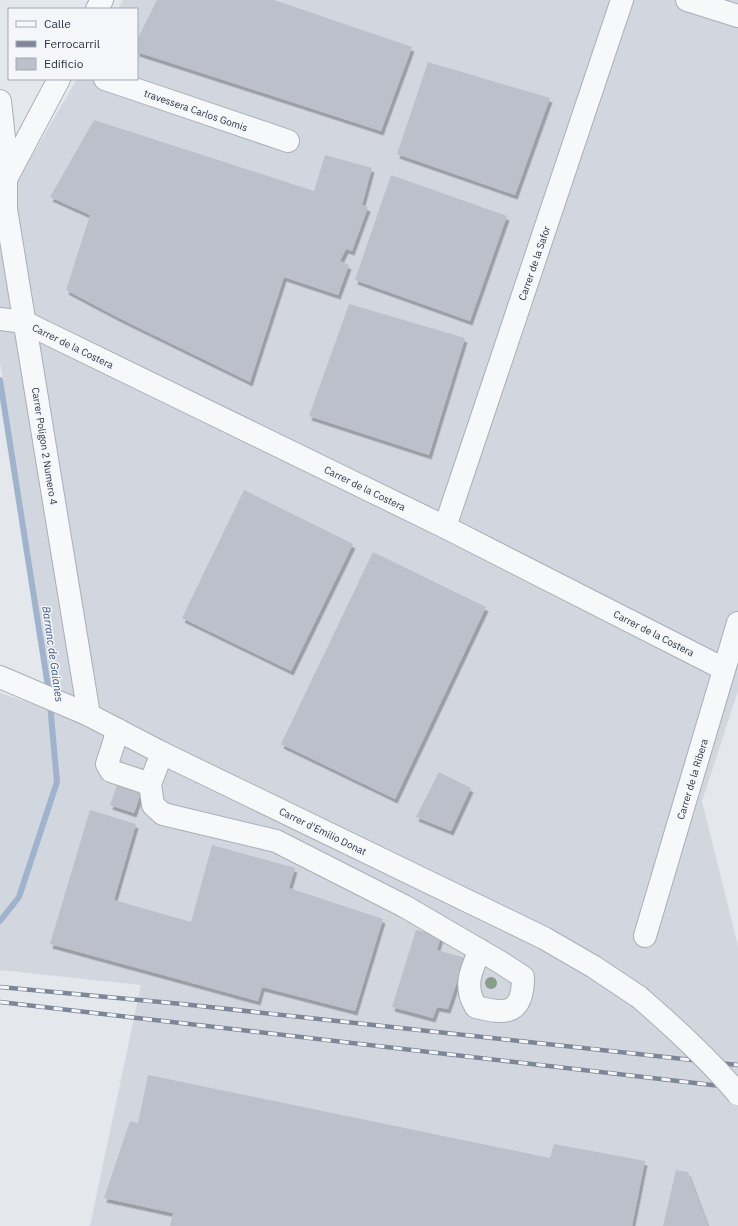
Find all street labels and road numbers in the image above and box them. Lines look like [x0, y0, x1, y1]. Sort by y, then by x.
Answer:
street label: travessera Carlos Gomis [142, 87, 249, 134]
street label: Carrer de la Safor [516, 224, 553, 302]
street label: Carrer de la Costera [30, 321, 116, 372]
street label: Carrer Poligon 2 Numero 4 [29, 386, 60, 506]
street label: Carrer de la Costera [322, 463, 408, 514]
street label: Carrer de la Costera [611, 607, 697, 660]
street label: Carrer de la Ribera [674, 737, 711, 821]
street label: Carrer d'Emilio Donat [277, 805, 369, 858]

